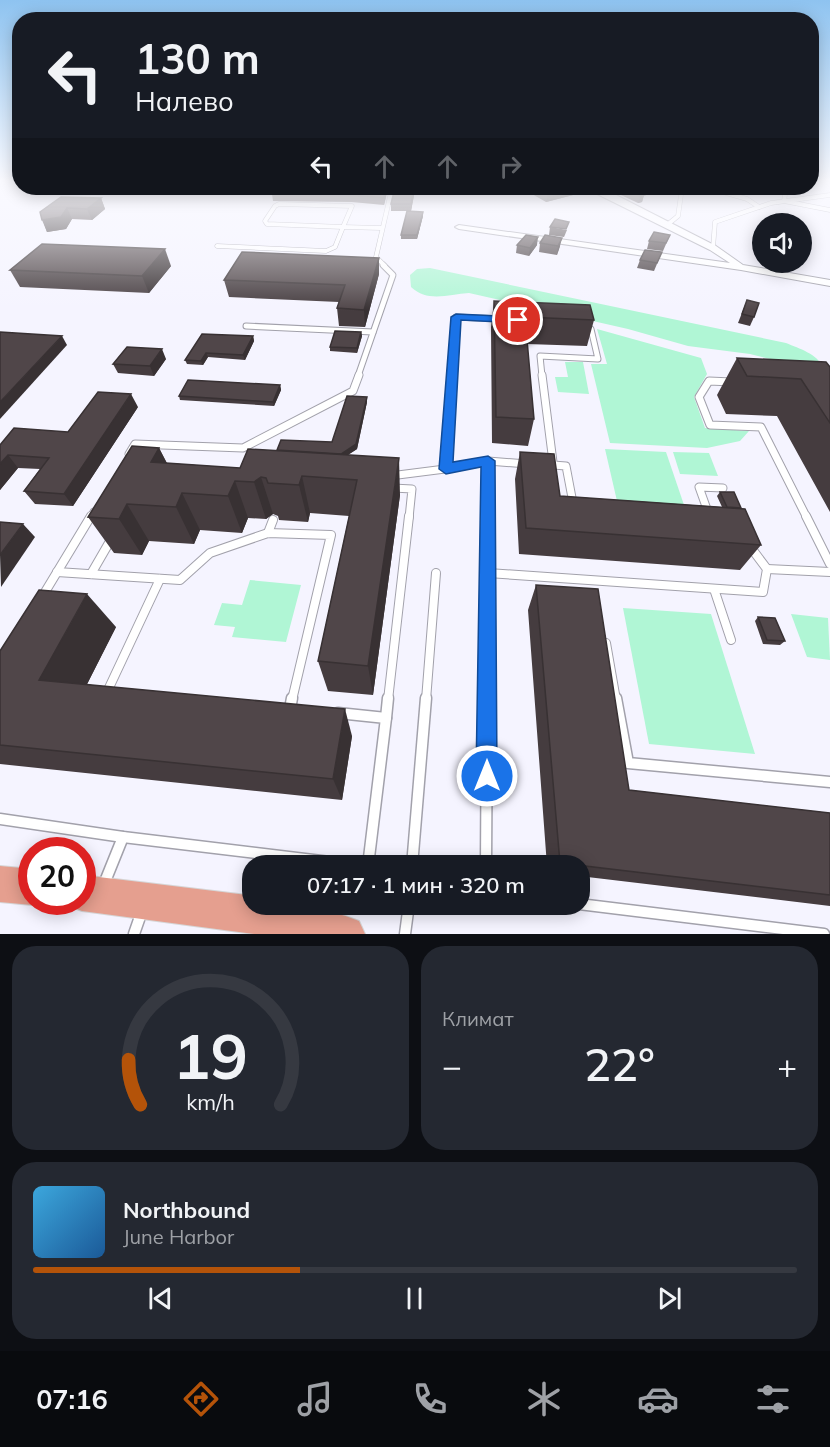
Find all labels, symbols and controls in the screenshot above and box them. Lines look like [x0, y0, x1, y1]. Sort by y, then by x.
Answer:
text: 130 m [135, 32, 260, 85]
icon: left [36, 36, 114, 114]
text: Налево [135, 84, 234, 118]
icon: left [305, 150, 338, 183]
icon: ahead [368, 150, 401, 183]
icon: ahead [431, 150, 464, 183]
icon: right [494, 150, 527, 183]
map controls [752, 213, 812, 273]
button: sound [752, 213, 812, 273]
pin [492, 294, 543, 345]
icon: arrive [501, 303, 534, 336]
position arrow [455, 744, 519, 808]
speed limit sign: 20 [18, 837, 96, 915]
text: 07:17 · 1 мин · 320 m [307, 871, 525, 899]
text: Климат [442, 1006, 514, 1031]
text: 19 [173, 1016, 248, 1095]
text: 22° [584, 1036, 655, 1092]
text: − [442, 1045, 462, 1086]
text: + [777, 1045, 797, 1086]
text: km/h [186, 1088, 235, 1115]
text: Northbound [123, 1196, 250, 1224]
text: June Harbor [123, 1224, 234, 1249]
icon: previous [144, 1282, 177, 1315]
icon: pause [398, 1282, 431, 1315]
icon: next [653, 1282, 686, 1315]
icon: directions [180, 1378, 222, 1420]
icon: music [294, 1378, 336, 1420]
icon: phone [409, 1378, 451, 1420]
icon: climate [523, 1378, 565, 1420]
icon: car [637, 1378, 679, 1420]
icon: filters [752, 1378, 794, 1420]
text: 07:16 [36, 1382, 108, 1416]

